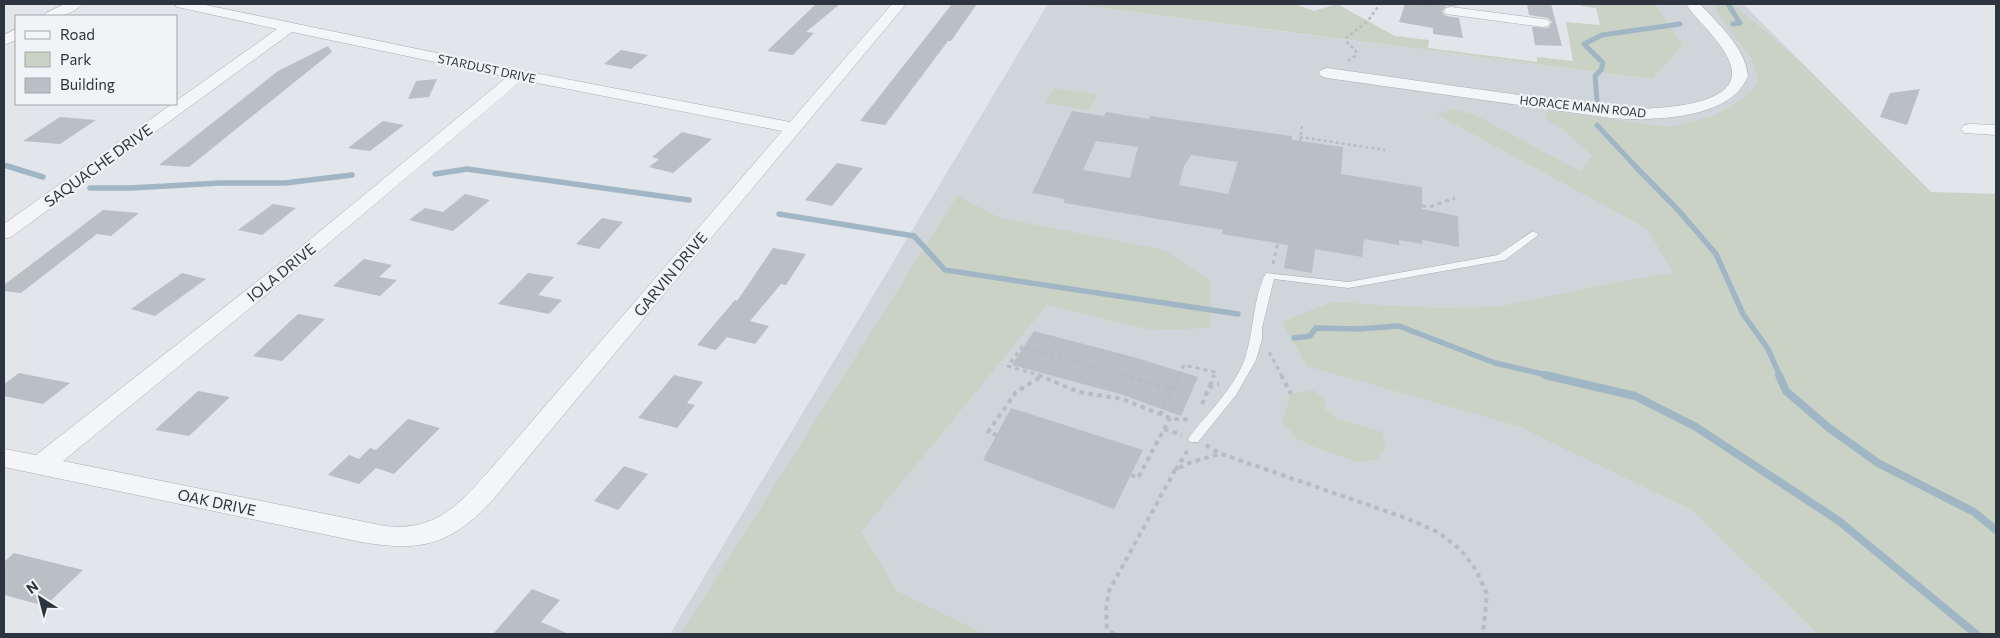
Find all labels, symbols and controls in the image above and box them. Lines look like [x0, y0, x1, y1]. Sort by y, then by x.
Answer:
legend [15, 15, 178, 105]
text: Road [60, 25, 95, 43]
text: Park [60, 50, 91, 68]
street label: STARDUST DRIVE [437, 51, 537, 85]
text: Building [60, 75, 115, 93]
street label: HORACE MANN ROAD [1519, 92, 1647, 120]
street label: SAQUACHE DRIVE [40, 120, 156, 210]
street label: GARVIN DRIVE [630, 228, 710, 320]
street label: IOLA DRIVE [243, 239, 319, 305]
street label: OAK DRIVE [176, 485, 258, 519]
north arrow [15, 573, 65, 623]
text: N [23, 577, 41, 597]

